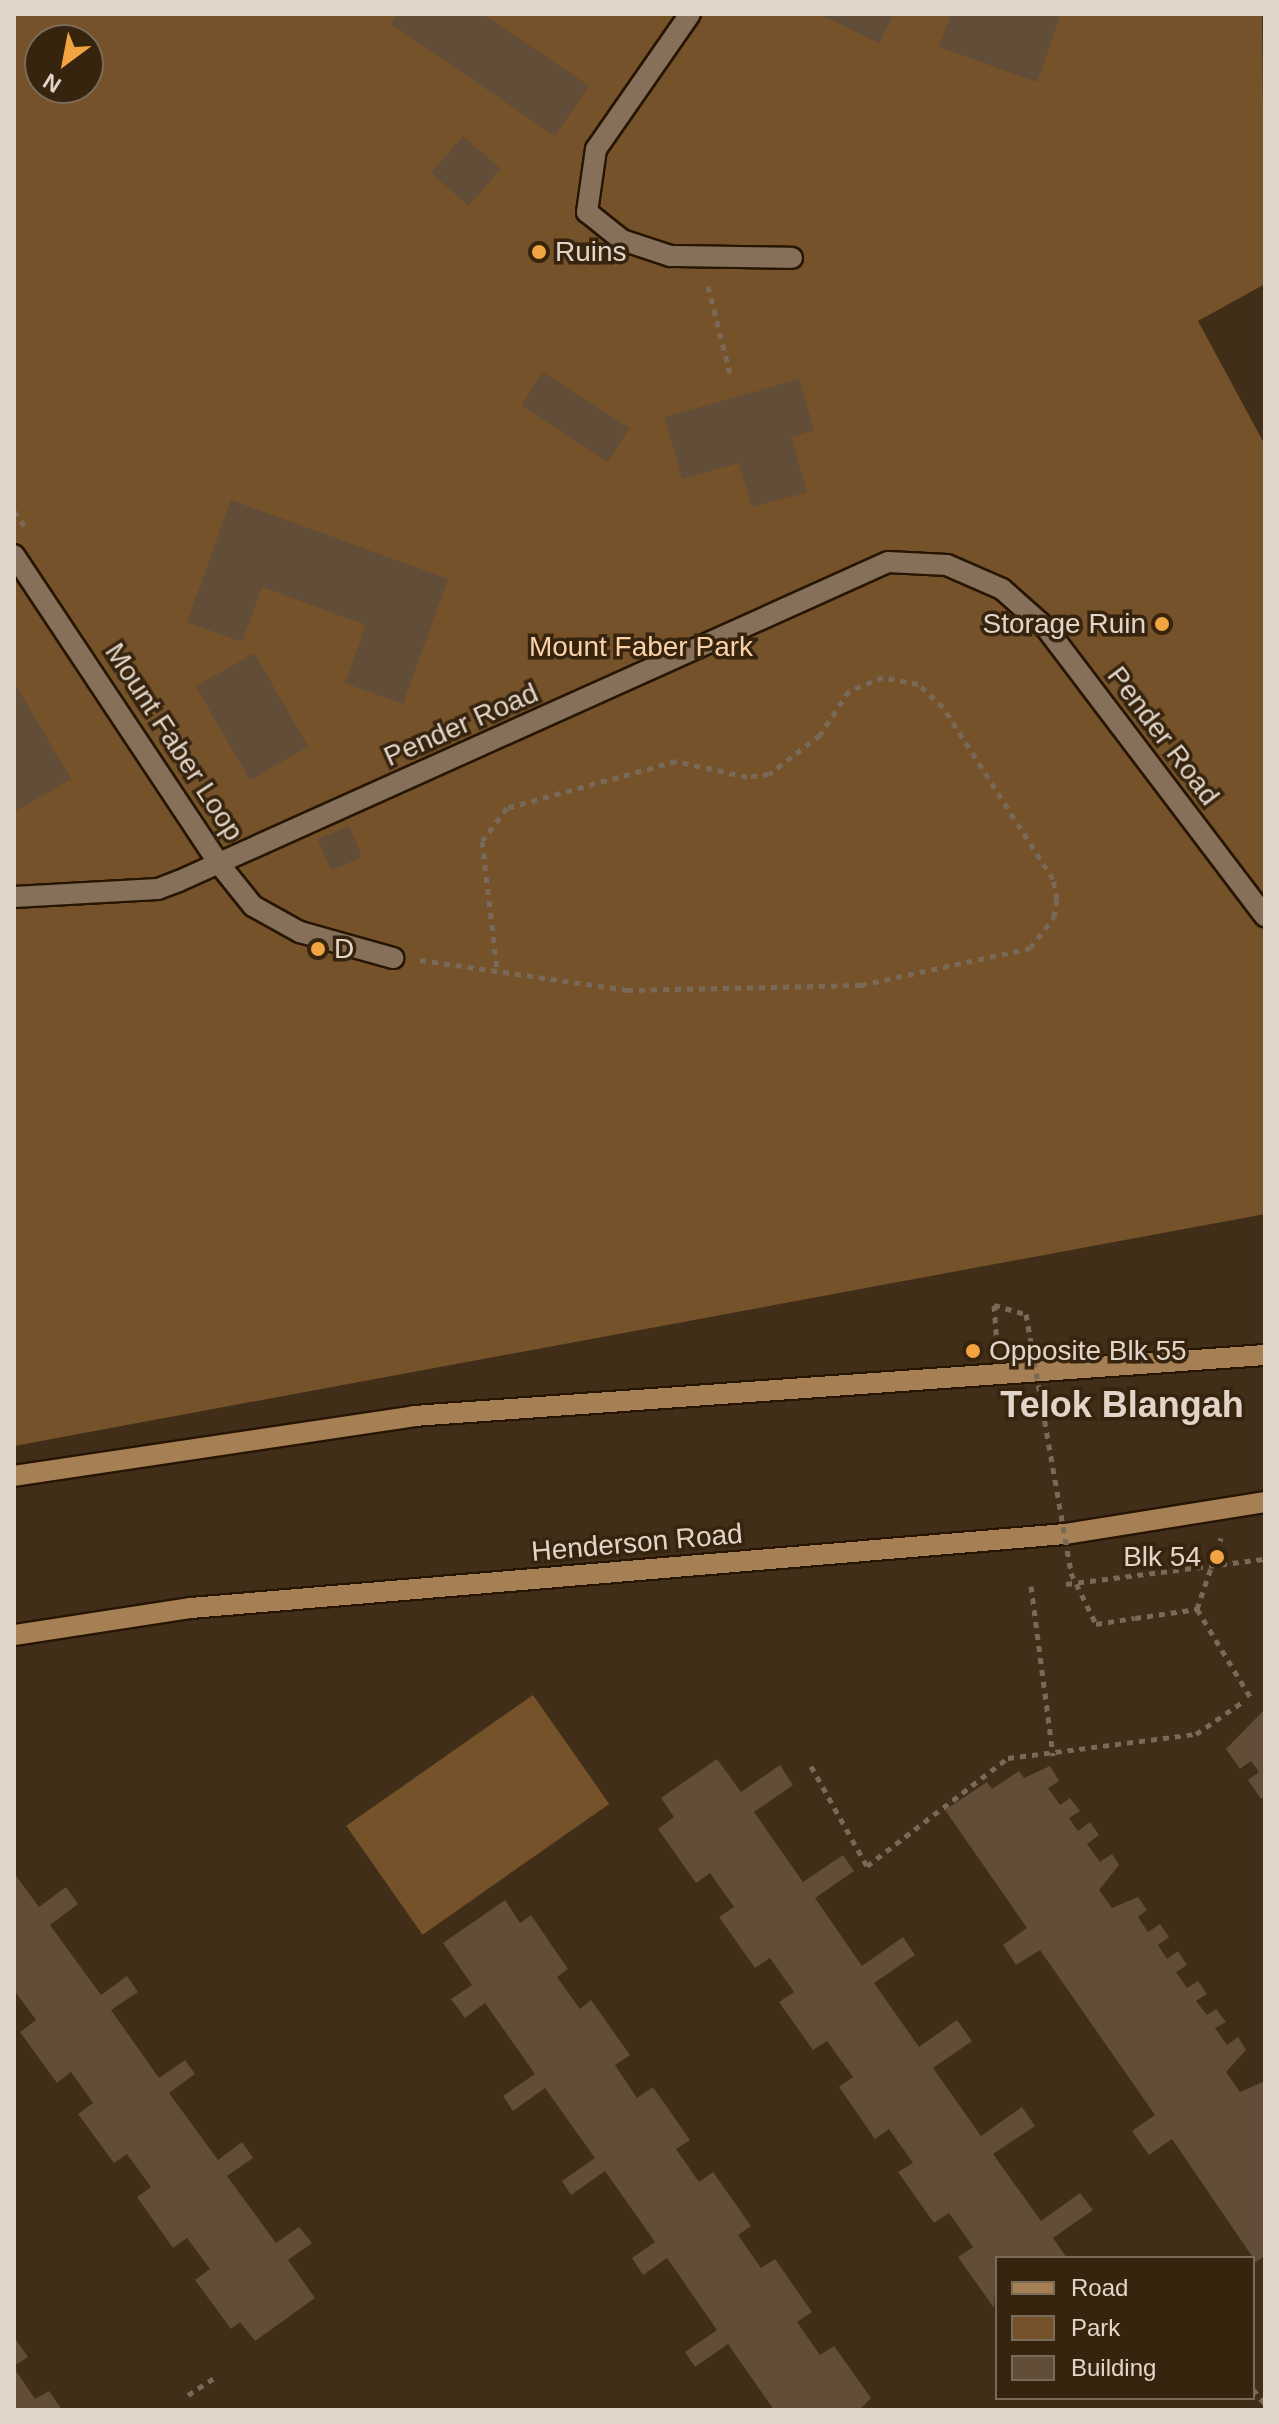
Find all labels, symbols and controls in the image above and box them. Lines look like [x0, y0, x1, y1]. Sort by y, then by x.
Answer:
north arrow [24, 24, 104, 104]
text: N [39, 68, 65, 98]
place label: Ruins [555, 235, 627, 269]
marker: Ruins [530, 243, 548, 261]
place label: Storage Ruin [983, 607, 1146, 641]
marker: Storage Ruin [1153, 615, 1171, 633]
park label: Mount Faber Park [529, 630, 753, 664]
street label: Mount Faber Loop [98, 637, 250, 847]
street label: Pender Road [1100, 660, 1226, 812]
street label: Pender Road [379, 676, 543, 774]
place label: D [334, 932, 354, 966]
marker: D [309, 940, 327, 958]
place label: Opposite Blk 55 [989, 1334, 1187, 1368]
marker: Opposite Blk 55 [964, 1342, 982, 1360]
district label: Telok Blangah [1000, 1383, 1244, 1427]
street label: Henderson Road [530, 1517, 744, 1569]
place label: Blk 54 [1123, 1540, 1201, 1574]
marker: Blk 54 [1208, 1548, 1226, 1566]
legend [995, 2256, 1255, 2400]
text: Road [1071, 2274, 1128, 2301]
text: Park [1071, 2314, 1120, 2341]
text: Building [1071, 2354, 1156, 2381]

